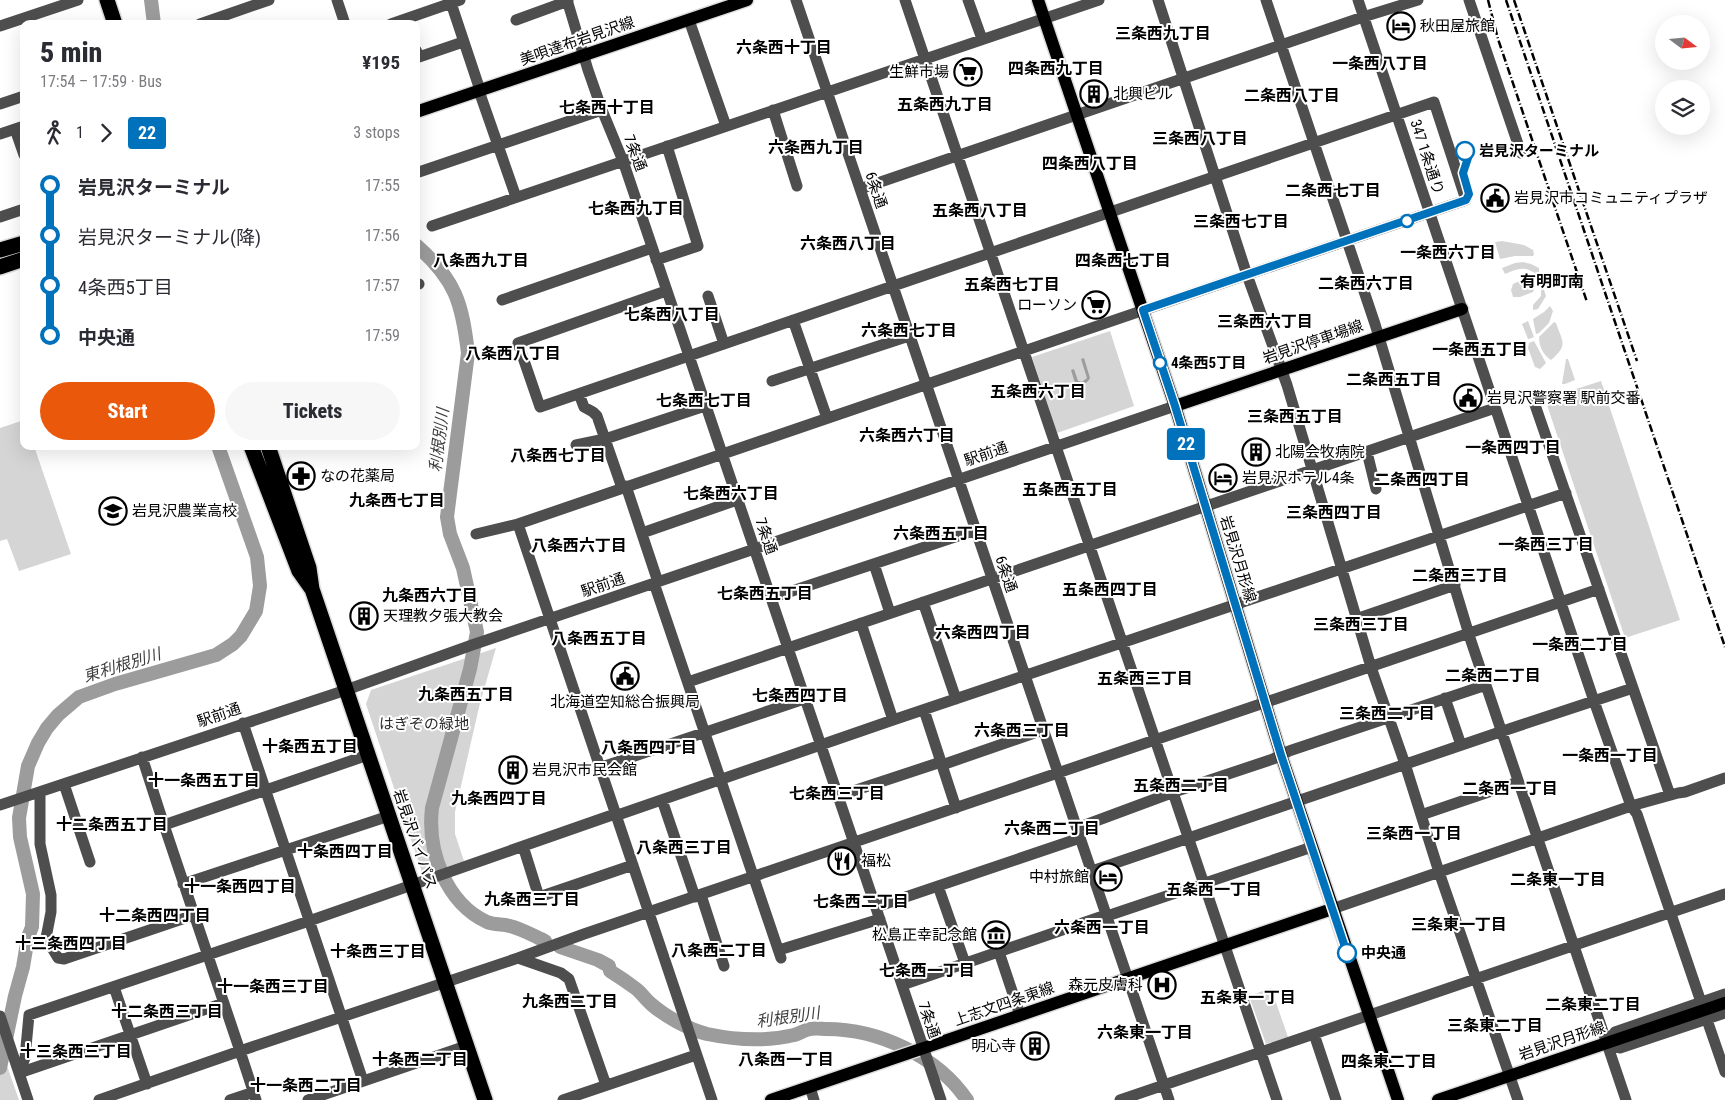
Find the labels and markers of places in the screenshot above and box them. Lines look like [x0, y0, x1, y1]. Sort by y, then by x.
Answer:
hotel icon: 秋田屋旅館 [1386, 11, 1416, 41]
place label: 秋田屋旅館 [1420, 17, 1495, 35]
supermarket icon: 生鮮市場 [953, 57, 983, 87]
place label: 生鮮市場 [889, 63, 949, 81]
building icon: 北興ビル [1079, 79, 1109, 109]
place label: 北興ビル [1113, 85, 1173, 103]
marker: 岩見沢ターミナル [1455, 141, 1475, 161]
place label: 岩見沢ターミナル [1479, 142, 1599, 160]
public building icon: 岩見沢市コミュニティプラザ [1480, 183, 1510, 213]
place label: 岩見沢市コミュニティプラザ [1514, 189, 1708, 207]
unlabelled marker [1400, 214, 1414, 228]
supermarket icon: ローソン [1081, 290, 1111, 320]
place label: ローソン [1017, 296, 1077, 314]
place label: 4条西5丁目 [1171, 354, 1246, 372]
marker: 4条西5丁目 [1153, 356, 1167, 370]
public building icon: 岩見沢警察署 駅前交番 [1453, 383, 1483, 413]
place label: 岩見沢警察署 駅前交番 [1487, 389, 1640, 407]
building icon: 北陽会牧病院 [1241, 437, 1271, 467]
place label: 北陽会牧病院 [1275, 443, 1365, 461]
pharmacy icon: なの花薬局 [286, 461, 316, 491]
hotel icon: 岩見沢ホテル4条 [1208, 463, 1238, 493]
place label: なの花薬局 [320, 467, 395, 485]
place label: 岩見沢ホテル4条 [1242, 469, 1354, 487]
school or university icon: 岩見沢農業高校 [98, 496, 128, 526]
place label: 岩見沢農業高校 [132, 502, 237, 520]
building icon: 天理教夕張大教会 [349, 601, 379, 631]
place label: 天理教夕張大教会 [383, 607, 503, 625]
public building icon: 北海道空知総合振興局 [610, 661, 640, 691]
place label: 北海道空知総合振興局 [550, 693, 700, 711]
building icon: 岩見沢市民会館 [498, 755, 528, 785]
place label: 岩見沢市民会館 [532, 761, 637, 779]
restaurant icon: 福松 [827, 846, 857, 876]
place label: 福松 [861, 852, 891, 870]
hotel icon: 中村旅館 [1093, 862, 1123, 892]
place label: 中村旅館 [1029, 868, 1089, 886]
museum icon: 松島正幸記念館 [981, 920, 1011, 950]
place label: 松島正幸記念館 [872, 926, 977, 944]
marker: 中央通 [1337, 943, 1357, 963]
place label: 中央通 [1361, 944, 1406, 962]
hospital icon: 森元皮膚科 [1147, 970, 1177, 1000]
place label: 森元皮膚科 [1068, 976, 1143, 994]
building icon: 明心寺 [1020, 1031, 1050, 1061]
place label: 明心寺 [971, 1037, 1016, 1055]

